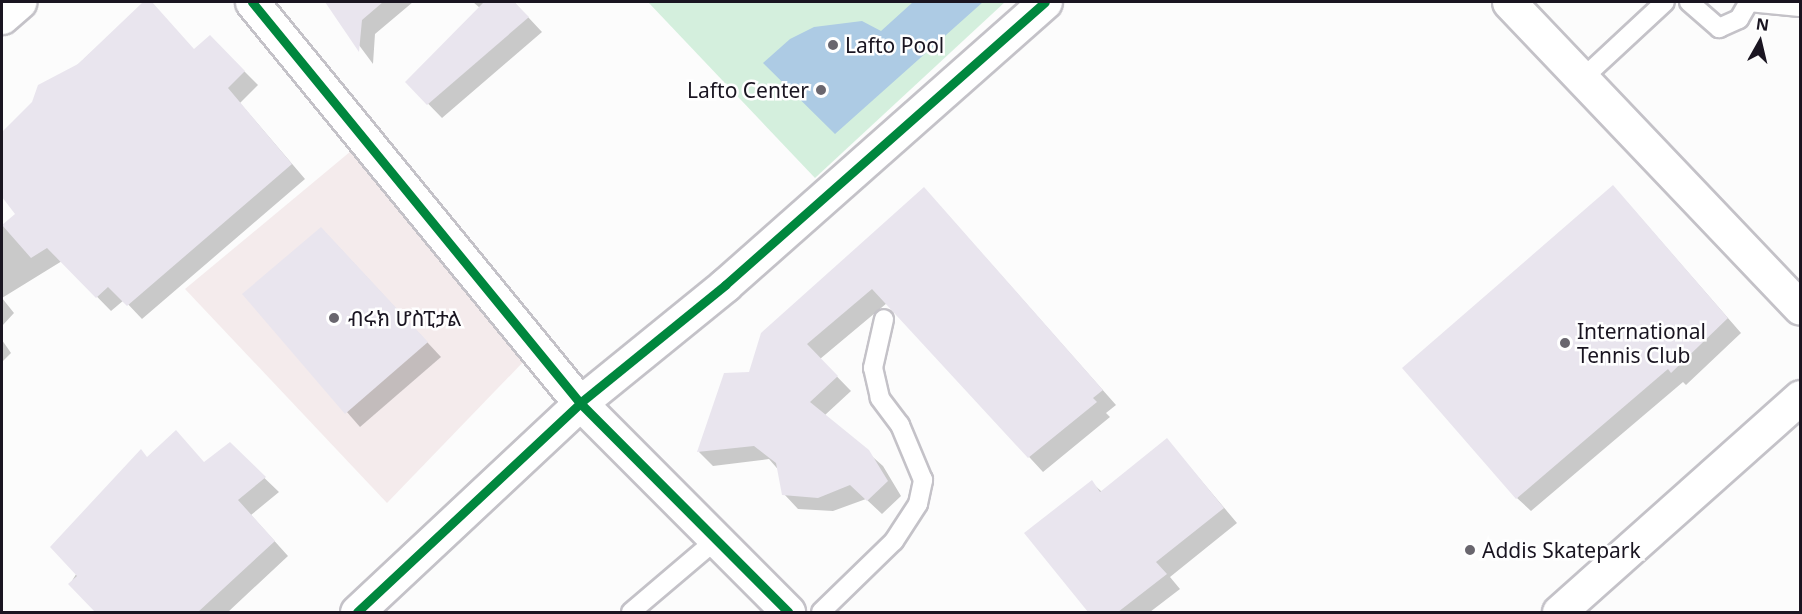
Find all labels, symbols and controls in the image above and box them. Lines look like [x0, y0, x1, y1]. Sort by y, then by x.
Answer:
north arrow [1730, 12, 1790, 72]
text: N [1755, 12, 1770, 36]
place label: Lafto Pool [845, 32, 944, 58]
marker: Lafto Pool [826, 38, 840, 52]
place label: Lafto Center [687, 77, 809, 103]
marker: Lafto Center [814, 83, 828, 97]
place label: ብሩክ ሆስፒታል [348, 305, 462, 331]
marker: ብሩክ ሆስፒታል [325, 309, 343, 327]
place label: International Tennis Club [1577, 318, 1706, 368]
marker: International Tennis Club [1558, 336, 1572, 350]
place label: Addis Skatepark [1482, 537, 1641, 563]
marker: Addis Skatepark [1463, 543, 1477, 557]

